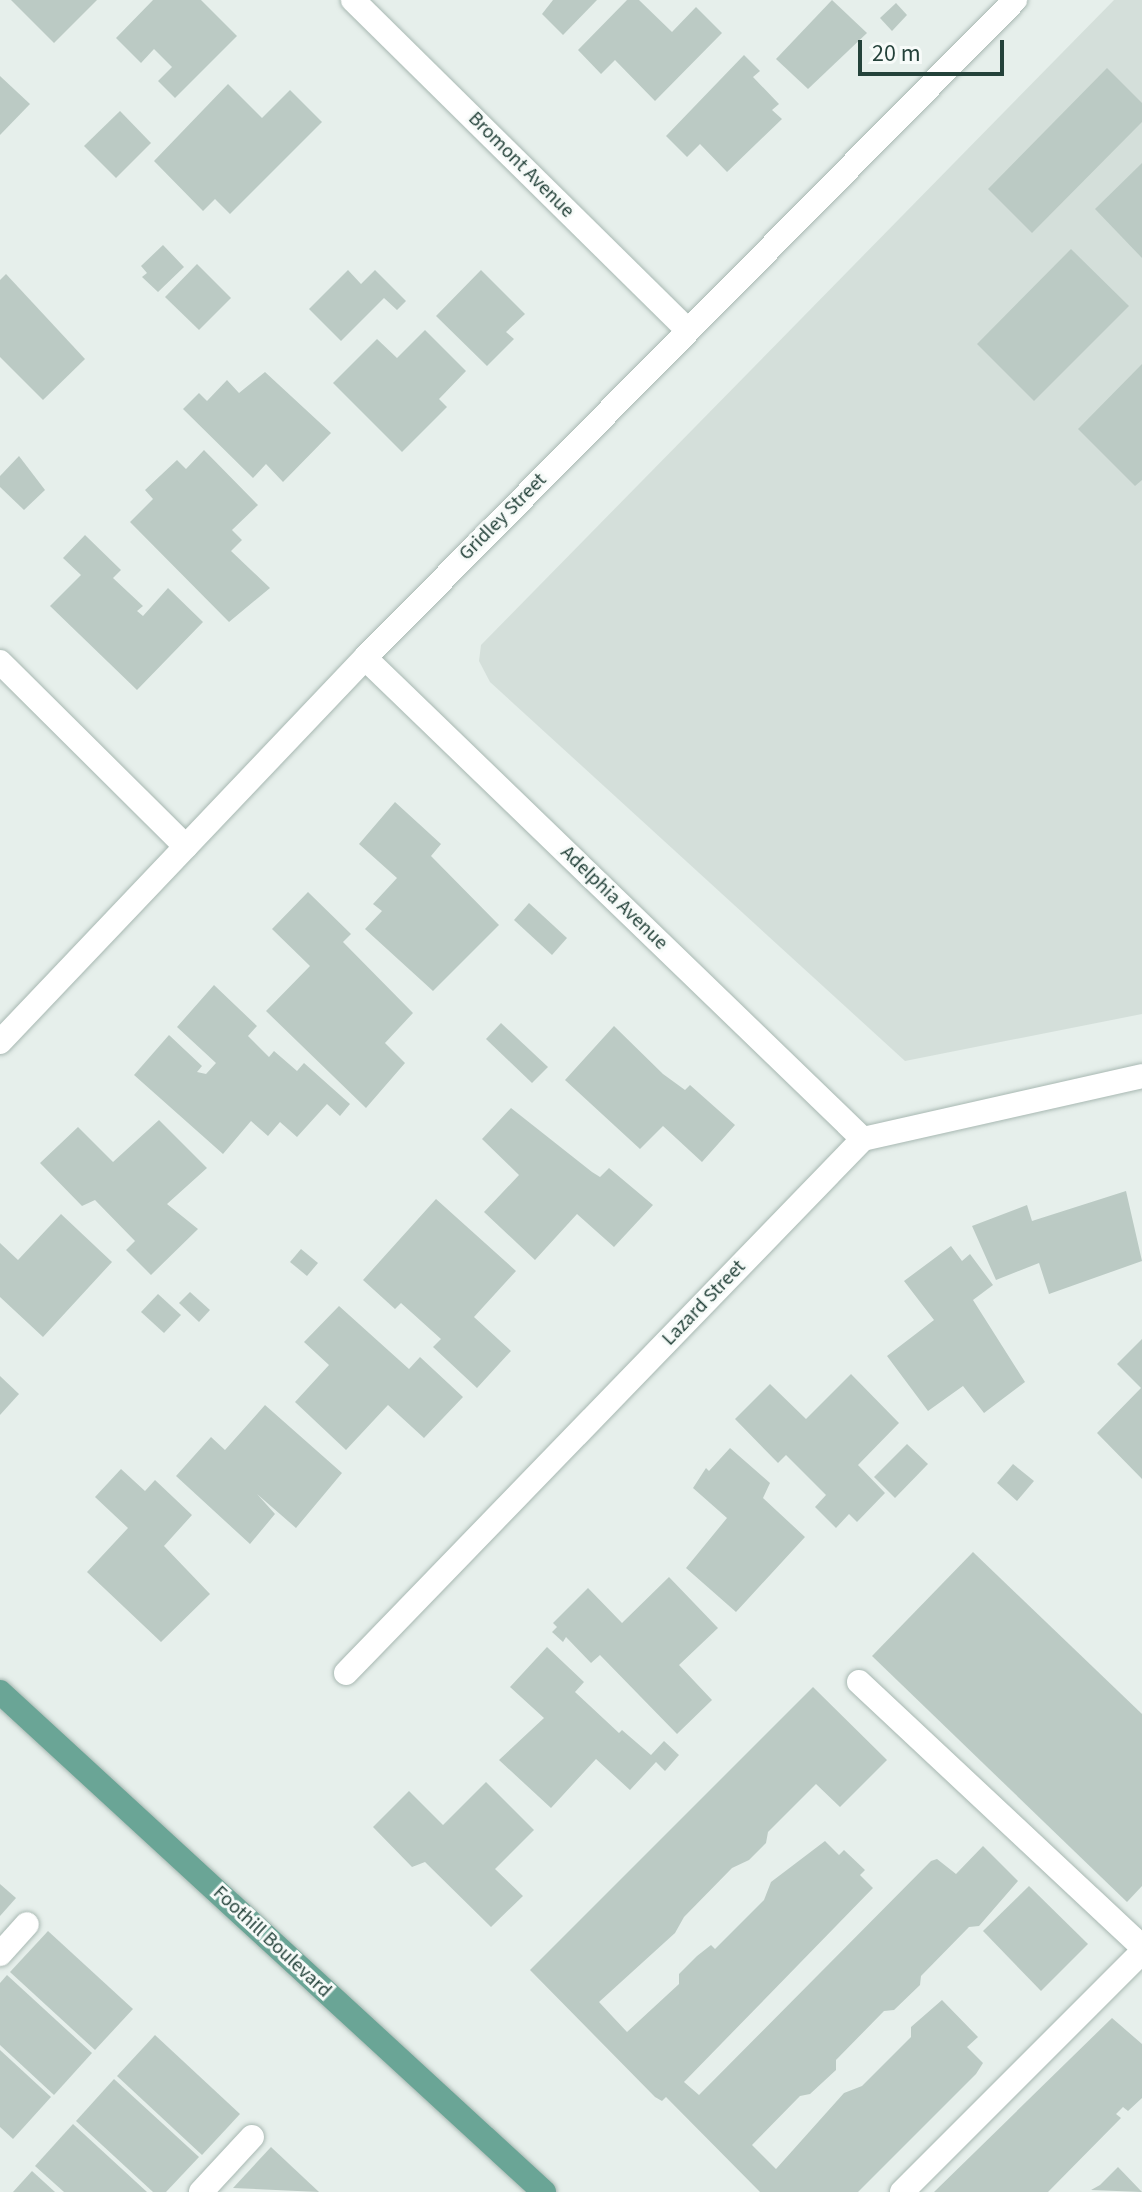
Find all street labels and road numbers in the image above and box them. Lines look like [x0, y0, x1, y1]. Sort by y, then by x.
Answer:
street label: Bromont Avenue [463, 107, 579, 223]
street label: Gridley Street [454, 468, 552, 566]
street label: Adelphia Avenue [555, 841, 673, 955]
street label: Lazard Street [657, 1255, 751, 1351]
street label: Foothill Boulevard [208, 1881, 336, 2003]

